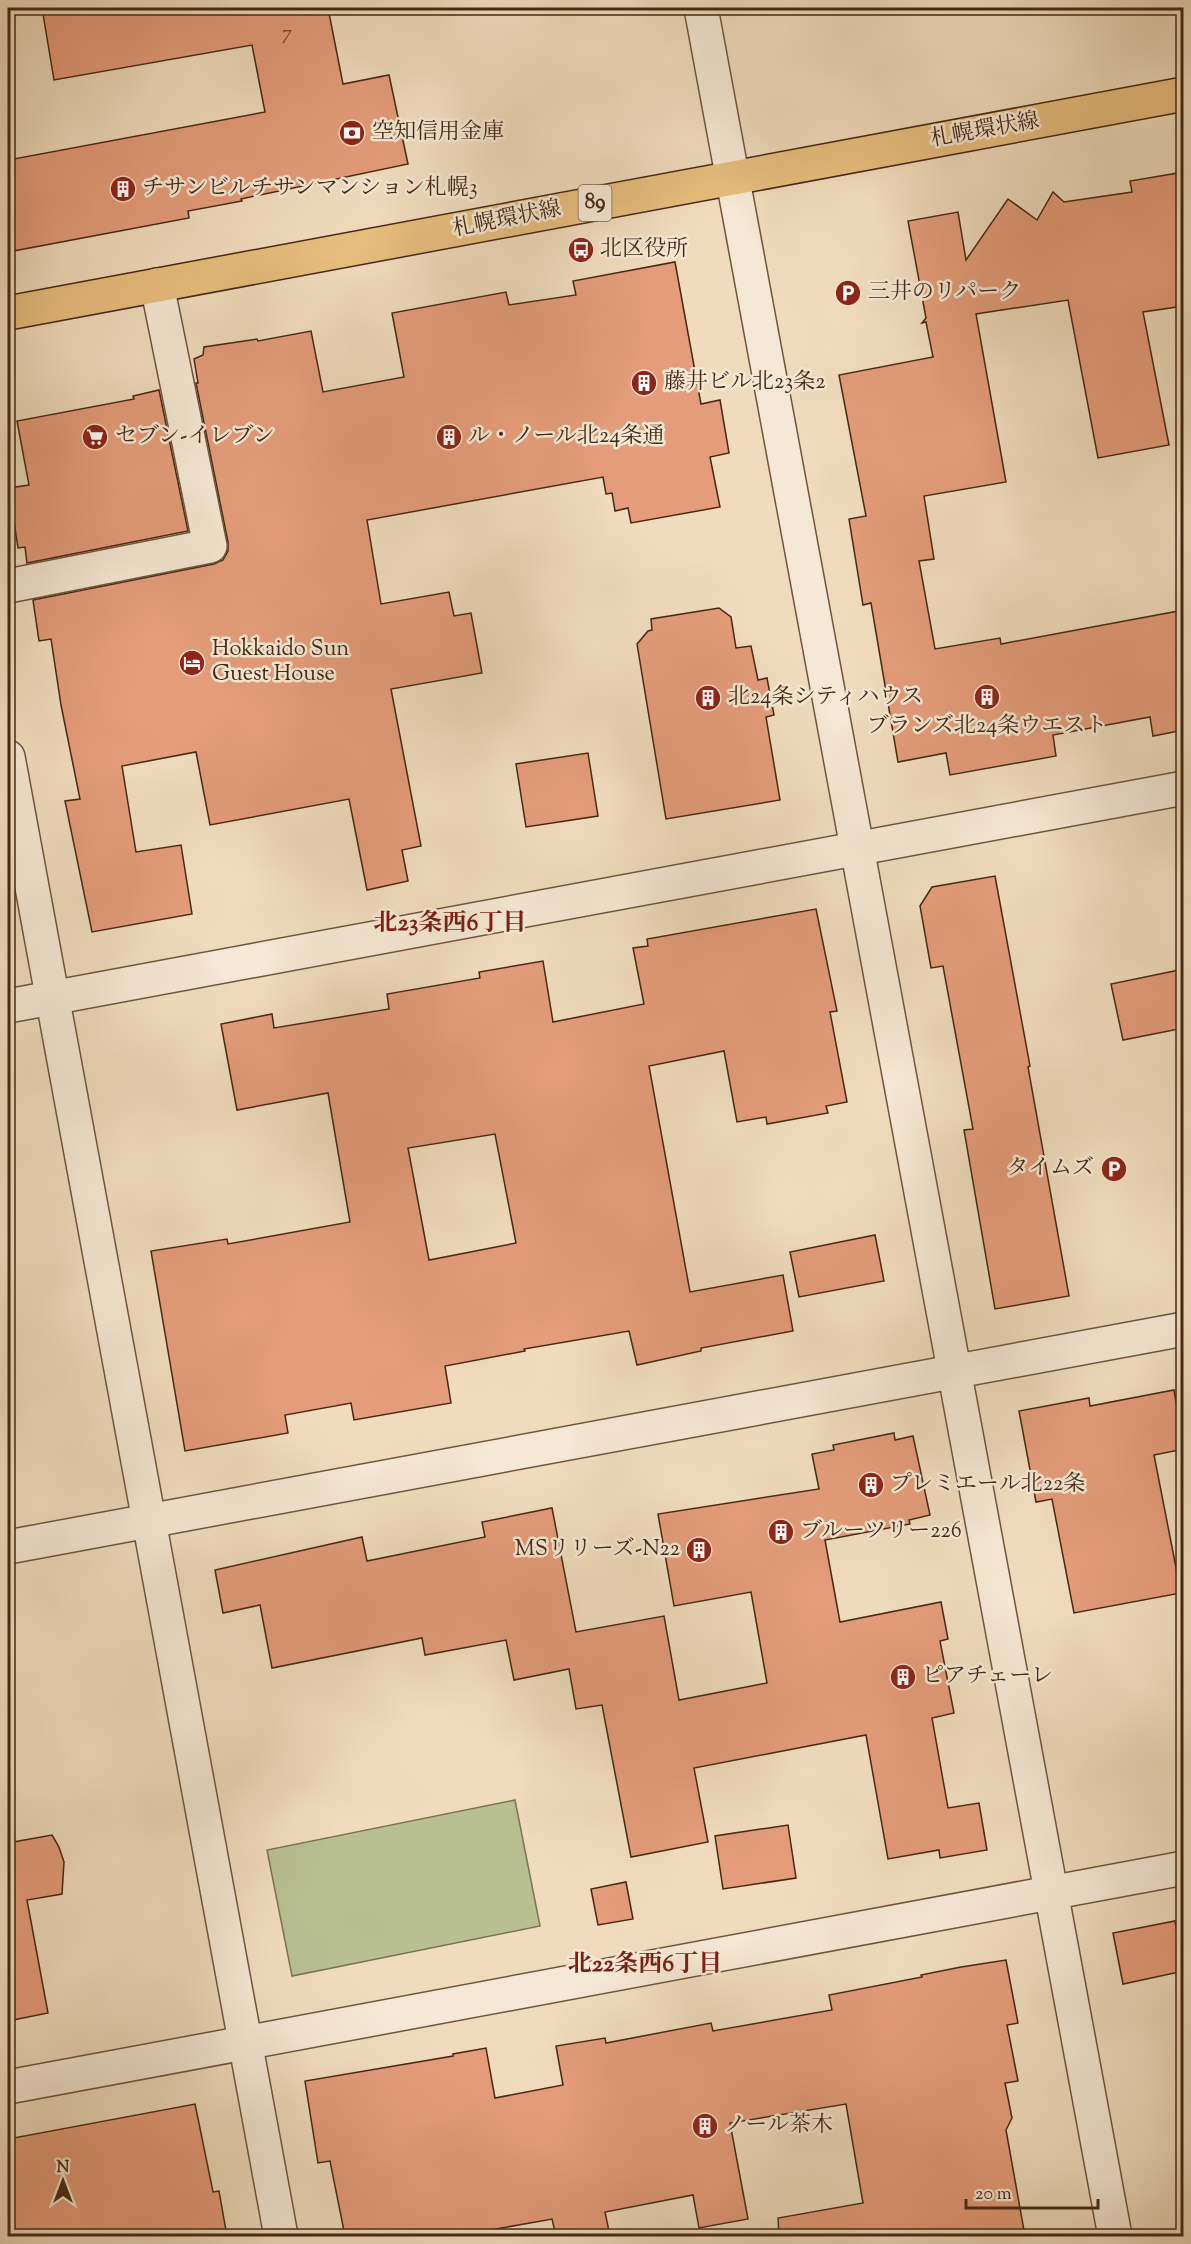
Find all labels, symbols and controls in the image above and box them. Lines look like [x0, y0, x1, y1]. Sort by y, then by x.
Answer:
house number: 7 [282, 20, 292, 49]
street label: 札幌環状線 [928, 106, 1042, 156]
place label: 空知信用金庫 [372, 117, 504, 149]
bank icon: 空知信用金庫 [337, 118, 367, 148]
place label: チサンビルチサンマンション札幌3 [142, 173, 478, 205]
building icon: チサンビルチサンマンション札幌3 [108, 174, 138, 204]
road number: 89 [578, 185, 612, 221]
street label: 札幌環状線 [450, 194, 564, 246]
place label: 北区役所 [600, 234, 688, 266]
bus stop icon: 北区役所 [566, 235, 596, 265]
place label: 三井のリパーク [868, 277, 1021, 309]
parking icon: 三井のリパーク [833, 278, 863, 308]
place label: 藤井ビル北23条2 [664, 367, 825, 399]
building icon: 藤井ビル北23条2 [629, 368, 659, 398]
place label: セブン-イレブン [115, 421, 275, 453]
place label: ル・ノール北24条通 [468, 421, 664, 453]
supermarket icon: セブン-イレブン [80, 422, 110, 452]
building icon: ル・ノール北24条通 [434, 422, 464, 452]
place label: Hokkaido Sun Guest House [212, 634, 349, 691]
hotel icon: Hokkaido Sun Guest House [177, 648, 207, 678]
place label: 北24条シティハウス [728, 682, 923, 714]
building icon: ブランズ北24条ウエスト [972, 682, 1002, 712]
building icon: 北24条シティハウス [693, 683, 723, 713]
place label: ブランズ北24条ウエスト [867, 711, 1107, 743]
district label: 北23条西6丁目 [374, 907, 526, 941]
place label: タイムズ [1006, 1153, 1094, 1185]
parking icon: タイムズ [1099, 1154, 1129, 1184]
place label: プレミエール北22条 [890, 1469, 1085, 1501]
building icon: プレミエール北22条 [856, 1470, 886, 1500]
place label: ブルーツリー226 [800, 1516, 962, 1548]
building icon: ブルーツリー226 [766, 1517, 796, 1547]
place label: MSリリーズ-N22 [515, 1534, 680, 1566]
building icon: MSリリーズ-N22 [684, 1535, 714, 1565]
place label: ピアチェーレ [922, 1661, 1053, 1693]
building icon: ピアチェーレ [888, 1662, 918, 1692]
district label: 北22条西6丁目 [568, 1948, 722, 1982]
place label: ノール茶木 [724, 2110, 833, 2142]
building icon: ノール茶木 [690, 2111, 720, 2141]
north arrow [33, 2151, 93, 2211]
text: N [57, 2157, 70, 2180]
scale bar [966, 2172, 1098, 2210]
text: 20 m [975, 2182, 1012, 2208]

